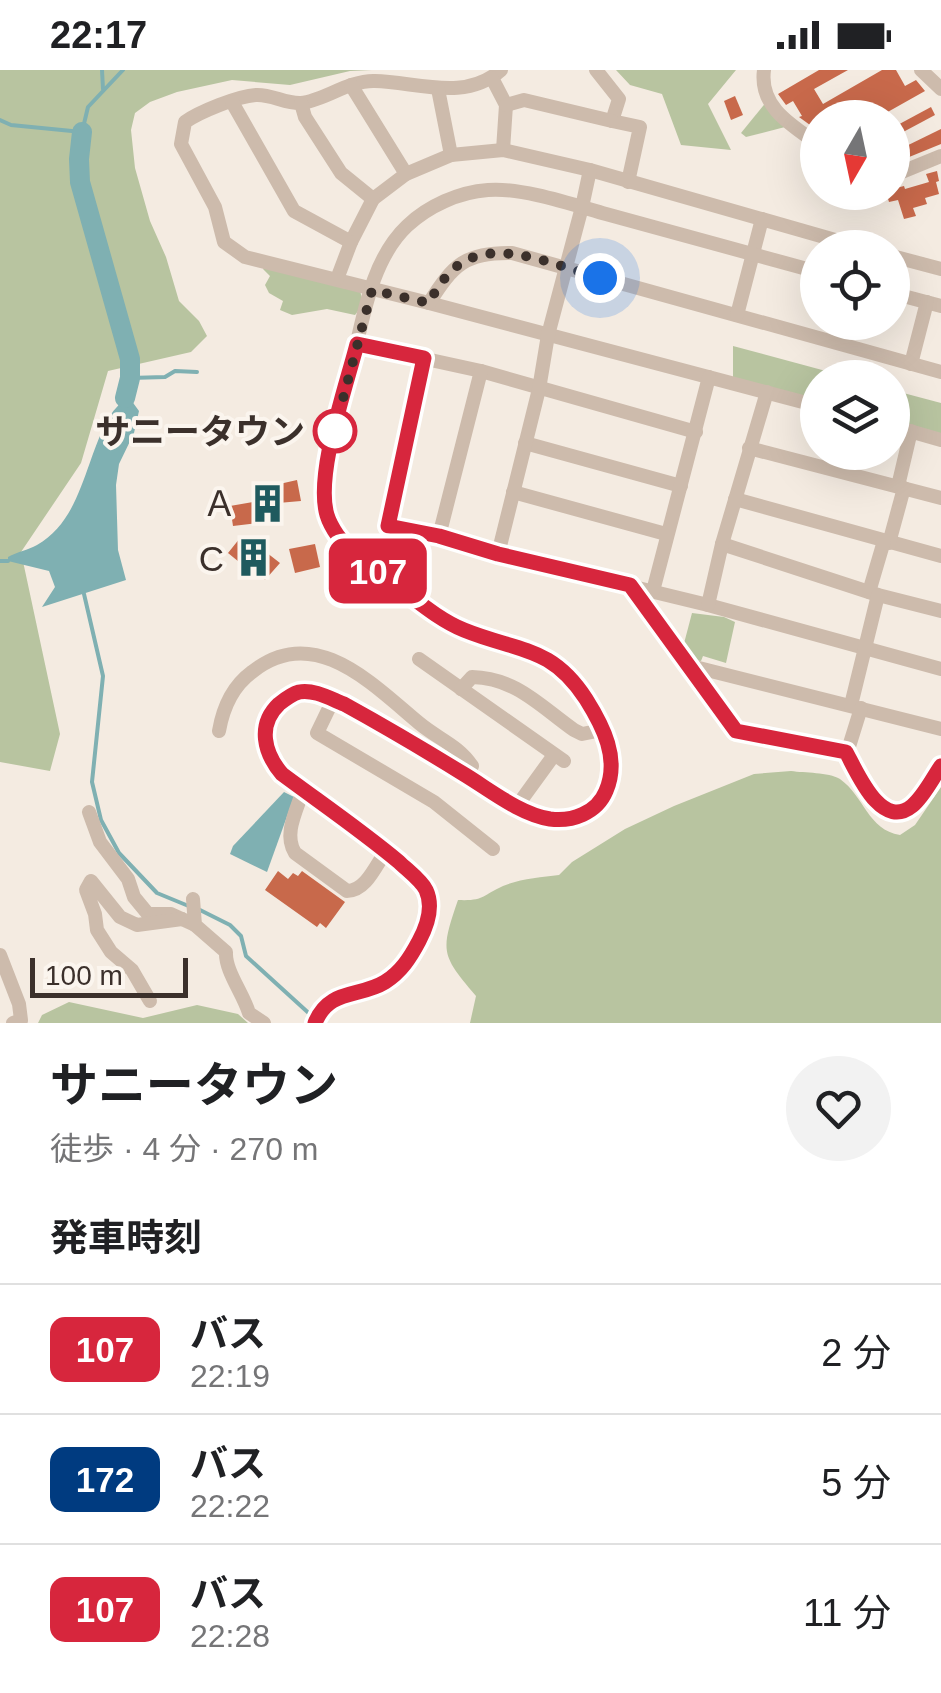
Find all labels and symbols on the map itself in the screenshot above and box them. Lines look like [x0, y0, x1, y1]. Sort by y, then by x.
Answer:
north arrow [800, 100, 910, 210]
your location [575, 253, 625, 303]
marker: サニータウン [314, 410, 356, 452]
place label: サニータウン [95, 412, 305, 451]
building icon: Ａ [246, 482, 288, 524]
place label: Ａ [202, 484, 237, 523]
building icon: C [233, 537, 275, 579]
line badge: 107 [320, 538, 436, 604]
place label: C [199, 539, 224, 578]
scale bar [30, 953, 188, 998]

